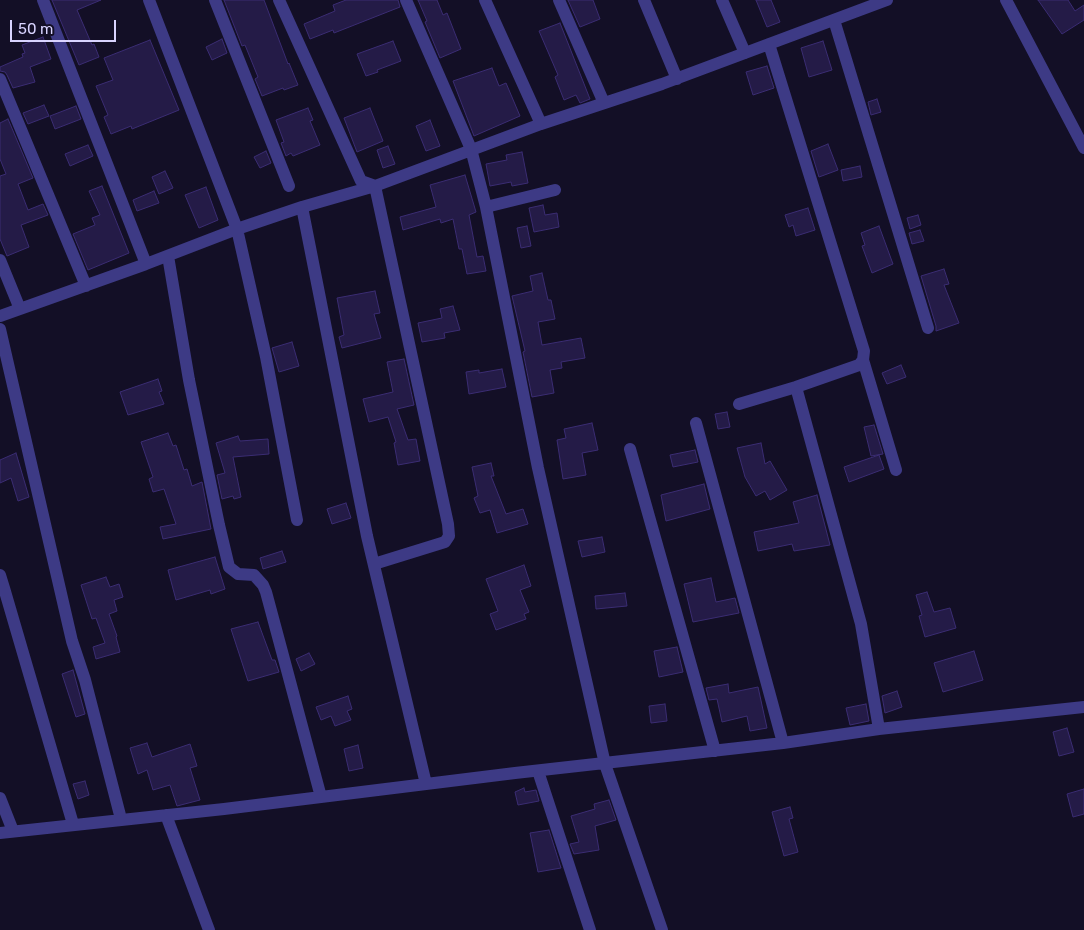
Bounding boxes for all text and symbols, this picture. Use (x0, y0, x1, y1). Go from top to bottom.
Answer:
scale bar (12, 10, 119, 42)
text: 50 m (18, 20, 53, 38)

